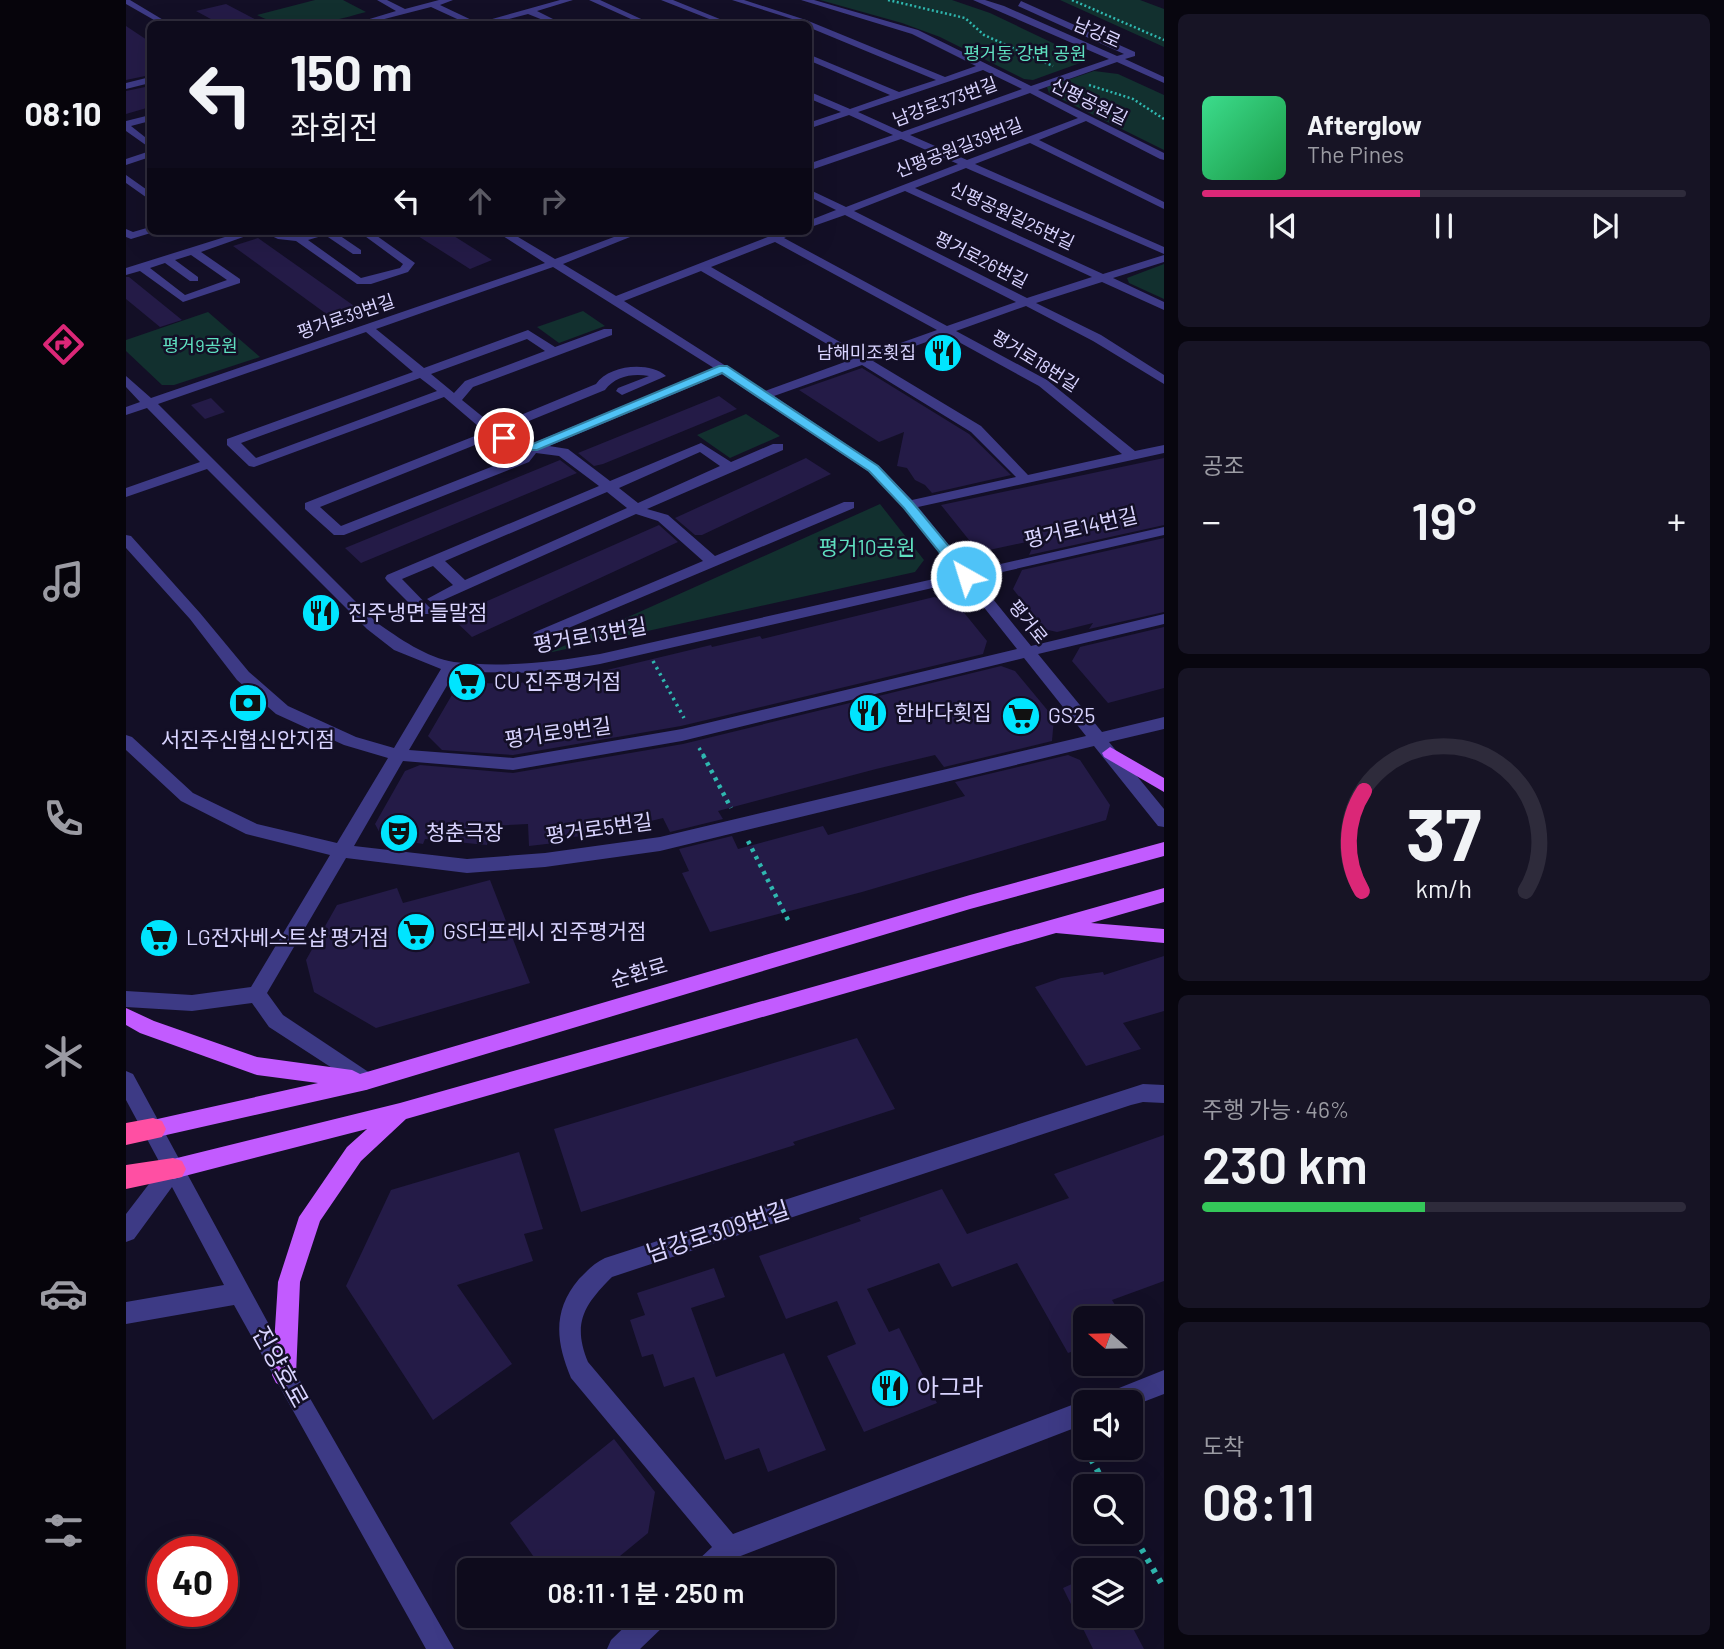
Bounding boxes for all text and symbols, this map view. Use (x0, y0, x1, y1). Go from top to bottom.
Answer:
street label: 남강로 (1070, 12, 1125, 52)
text: 150 m (290, 42, 412, 101)
park label: 평거동 강변 공원 (963, 42, 1087, 64)
icon: left (175, 49, 266, 140)
street label: 남강로373번길 (889, 72, 1000, 130)
street label: 신평공원길 (1047, 73, 1131, 129)
text: 08:10 (25, 94, 101, 132)
text: 좌회전 (290, 107, 378, 145)
text: Afterglow (1307, 109, 1422, 140)
street label: 신평공원길39번길 (892, 113, 1025, 181)
text: The Pines (1307, 140, 1404, 168)
street label: 신평공원길25번길 (947, 177, 1078, 254)
icon: left (388, 182, 426, 220)
icon: ahead (461, 182, 499, 220)
icon: right (534, 182, 572, 220)
icon: previous (1264, 207, 1302, 245)
icon: pause (1425, 207, 1463, 245)
icon: next (1586, 207, 1624, 245)
street label: 평거로26번길 (931, 226, 1032, 292)
street label: 평거로39번길 (294, 289, 397, 343)
icon: directions (39, 320, 88, 369)
street label: 평거로18번길 (988, 325, 1083, 396)
restaurant icon: 남해미조횟집 (922, 332, 964, 374)
park label: 평거9공원 (162, 334, 238, 356)
place label: 남해미조횟집 (817, 341, 916, 363)
pin (474, 408, 534, 468)
icon: arrive (485, 419, 523, 457)
text: 공조 (1202, 451, 1244, 479)
text: 19° (1411, 488, 1477, 550)
text: − (1202, 497, 1221, 543)
text: + (1667, 497, 1686, 543)
street label: 평거로14번길 (1022, 501, 1140, 552)
park label: 평거10공원 (819, 534, 915, 559)
position arrow (929, 539, 1003, 613)
icon: music (39, 557, 88, 606)
restaurant icon: 진주냉면 들말점 (300, 592, 342, 634)
street label: 평거로 (1005, 595, 1053, 648)
place label: 진주냉면 들말점 (348, 599, 487, 624)
street label: 평거로13번길 (531, 612, 648, 657)
supermarket icon: CU 진주평거점 (446, 661, 488, 703)
place label: CU 진주평거점 (494, 668, 621, 693)
bank icon: 서진주신협신안지점 (227, 682, 269, 724)
restaurant icon: 한바다횟집 (847, 692, 889, 734)
supermarket icon: GS25 (1000, 695, 1042, 737)
place label: 한바다횟집 (895, 699, 992, 724)
place label: GS25 (1048, 702, 1095, 727)
street label: 평거로9번길 (503, 712, 613, 751)
place label: 서진주신협신안지점 (161, 726, 335, 751)
text: 37 (1406, 788, 1482, 876)
icon: phone (39, 794, 88, 843)
street label: 평거로5번길 (544, 808, 654, 847)
theatre icon: 청춘극장 (378, 812, 420, 854)
place label: 청춘극장 (426, 819, 503, 844)
text: km/h (1416, 872, 1472, 902)
supermarket icon: GS더프레시 진주평거점 (395, 911, 437, 953)
supermarket icon: LG전자베스트샵 평거점 (138, 917, 180, 959)
place label: GS더프레시 진주평거점 (443, 918, 646, 943)
place label: LG전자베스트샵 평거점 (186, 924, 389, 949)
street label: 순환로 (607, 952, 670, 992)
icon: climate (39, 1032, 88, 1081)
text: 주행 가능 · 46% (1202, 1095, 1349, 1123)
text: 230 km (1202, 1132, 1368, 1194)
street label: 남강로309번길 (642, 1194, 793, 1267)
icon: car (39, 1269, 88, 1318)
north arrow (1073, 1306, 1143, 1376)
map controls (1073, 1306, 1143, 1628)
street label: 진양호로 (247, 1321, 315, 1412)
restaurant icon: 아그라 (869, 1367, 911, 1409)
place label: 아그라 (917, 1372, 983, 1401)
button: sound (1073, 1390, 1143, 1460)
text: 도착 (1202, 1432, 1244, 1460)
text: 08:11 (1202, 1469, 1315, 1531)
button: search (1073, 1474, 1143, 1544)
icon: filters (39, 1506, 88, 1555)
speed limit sign: 40 (147, 1536, 238, 1627)
button: layers (1073, 1558, 1143, 1628)
text: 08:11 · 1 분 · 250 m (548, 1577, 744, 1608)

